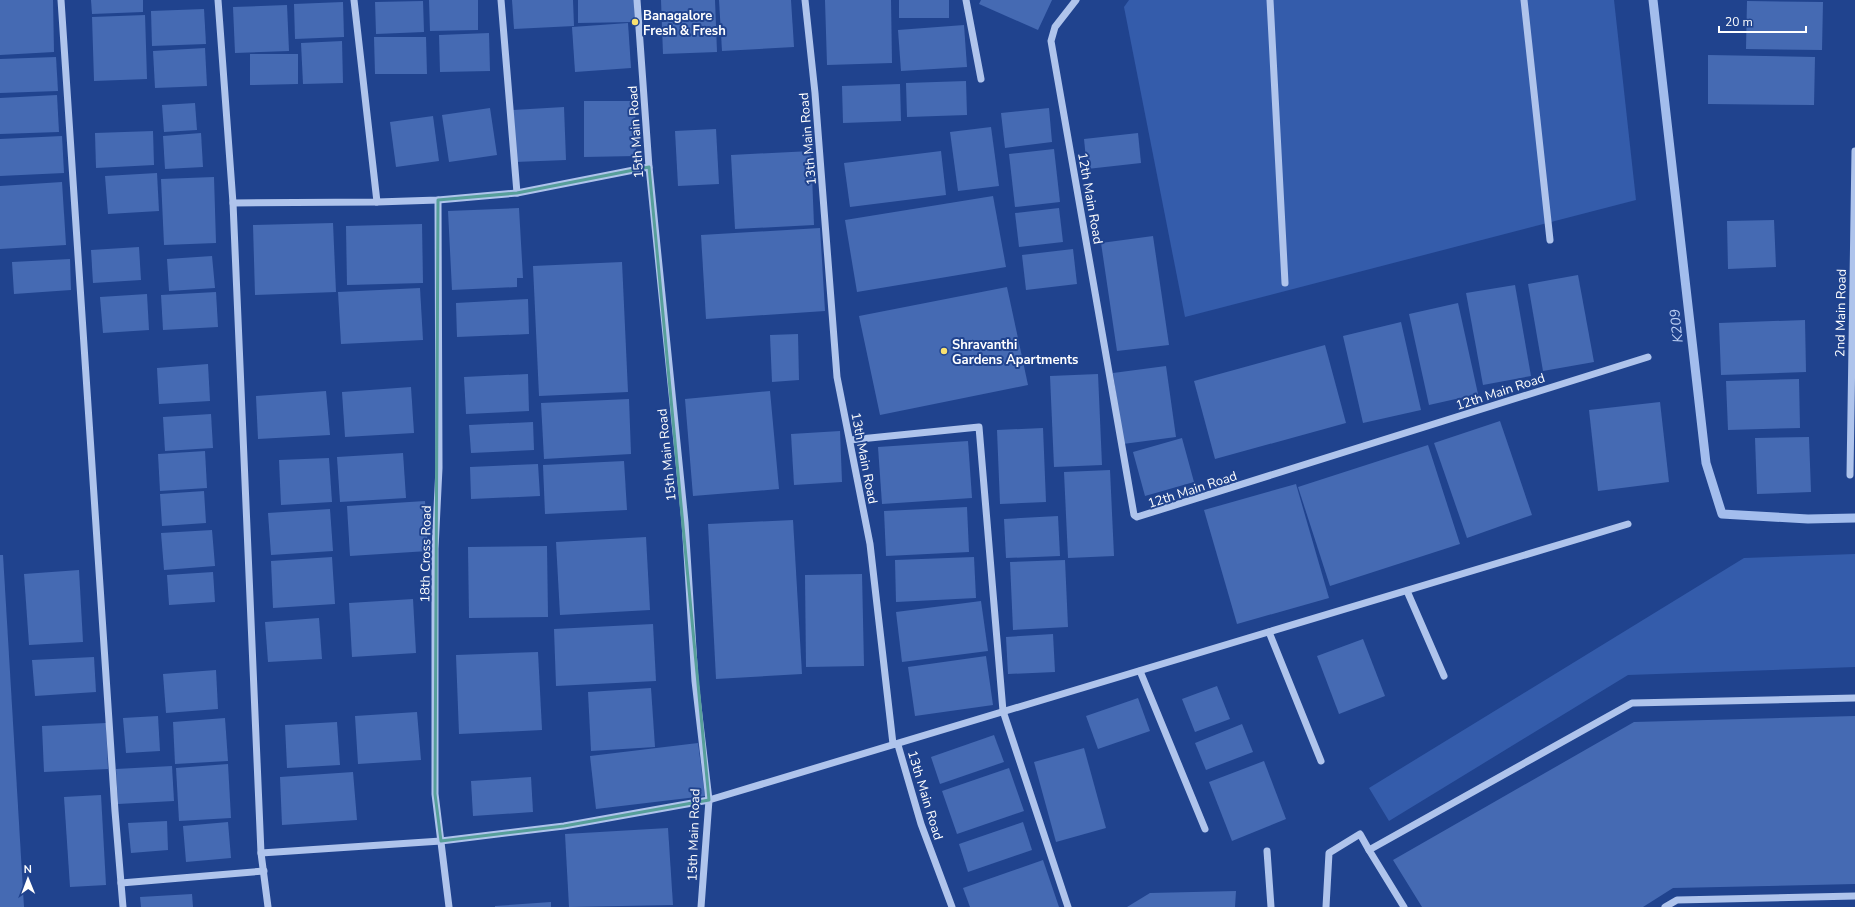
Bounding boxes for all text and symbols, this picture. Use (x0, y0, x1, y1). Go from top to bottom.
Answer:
place label: Banagalore Fresh & Fresh (643, 7, 726, 40)
scale bar (1719, 8, 1806, 34)
text: 20 m (1725, 14, 1753, 30)
marker: Banagalore Fresh & Fresh (630, 17, 640, 27)
street label: 15th Main Road (624, 85, 648, 179)
street label: 13th Main Road (795, 92, 821, 186)
street label: 12th Main Road (1073, 151, 1107, 245)
street label: 2nd Main Road (1831, 269, 1851, 357)
water label: K209 (1665, 308, 1688, 344)
place label: Shravanthi Gardens Apartments (952, 336, 1078, 369)
marker: Shravanthi Gardens Apartments (939, 346, 949, 356)
street label: 12th Main Road (1453, 369, 1547, 415)
street label: 15th Main Road (653, 408, 681, 502)
street label: 13th Main Road (846, 411, 882, 505)
street label: 12th Main Road (1145, 467, 1239, 513)
street label: 18th Cross Road (416, 505, 436, 603)
street label: 13th Main Road (903, 748, 947, 842)
street label: 15th Main Road (683, 788, 705, 882)
north arrow (8, 859, 48, 899)
text: N (24, 862, 32, 877)

